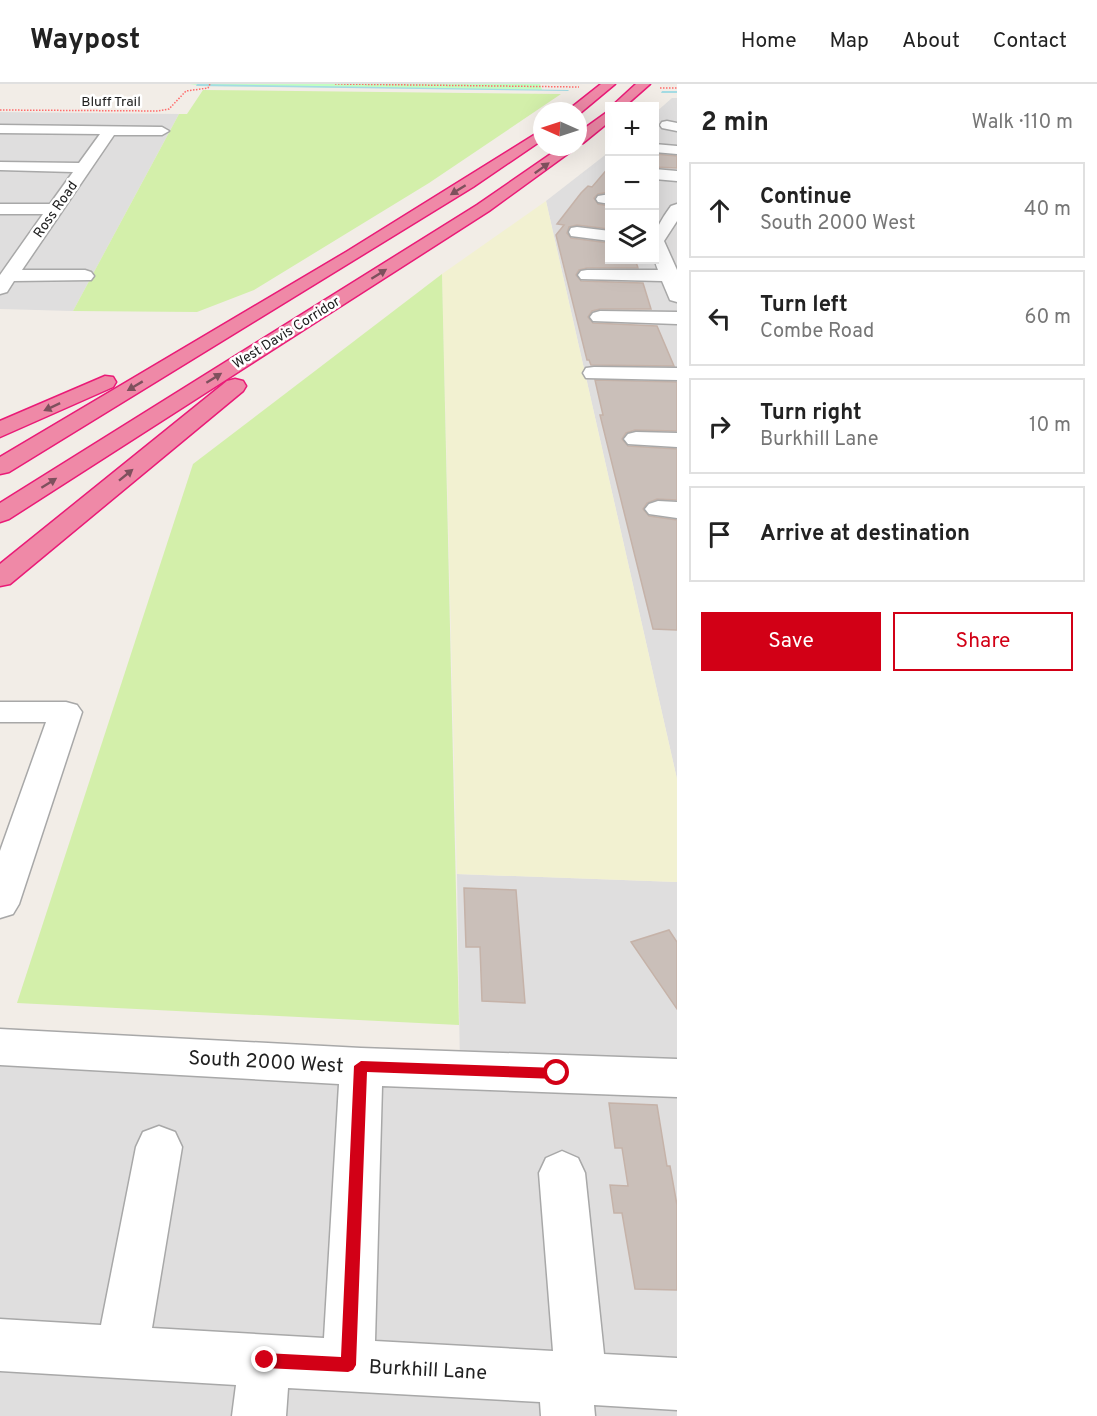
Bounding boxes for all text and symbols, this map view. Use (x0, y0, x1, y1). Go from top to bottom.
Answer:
text: Waypost (30, 23, 140, 59)
text: Home (741, 28, 797, 55)
text: Map (830, 28, 869, 55)
text: About (902, 28, 960, 55)
text: Contact (993, 28, 1067, 55)
street label: Bluff Trail (81, 94, 141, 111)
north arrow (533, 102, 587, 156)
map controls (605, 102, 659, 264)
button: + (605, 102, 659, 156)
text: 2 min (701, 107, 769, 140)
text: Walk · 110 m (972, 110, 1073, 136)
button: − (605, 156, 659, 210)
one-way arrow (535, 162, 550, 174)
street label: Ross Road (30, 178, 82, 242)
text: Continue (760, 184, 851, 211)
one-way arrow (450, 185, 467, 196)
icon: ahead (703, 194, 736, 227)
text: 40 m (1024, 197, 1071, 223)
button: layers (605, 210, 659, 264)
text: South 2000 West (760, 211, 916, 237)
one-way arrow (371, 268, 387, 279)
text: Turn left (760, 292, 848, 319)
street label: West Davis Corridor (230, 293, 344, 373)
icon: left (703, 302, 736, 335)
text: 60 m (1025, 305, 1071, 331)
text: Combe Road (760, 319, 874, 345)
one-way arrow (206, 373, 222, 384)
one-way arrow (127, 380, 143, 391)
text: Turn right (760, 400, 862, 427)
one-way arrow (43, 403, 60, 412)
icon: right (703, 410, 736, 443)
text: 10 m (1029, 413, 1071, 439)
text: Burkhill Lane (760, 427, 879, 453)
one-way arrow (119, 469, 134, 481)
one-way arrow (41, 477, 58, 488)
icon: arrive (703, 518, 736, 551)
text: Arrive at destination (760, 521, 970, 548)
button: Save (701, 612, 881, 671)
button: Share (893, 612, 1073, 671)
street label: South 2000 West (188, 1046, 344, 1080)
route start (543, 1059, 569, 1085)
route end (251, 1346, 277, 1372)
street label: Burkhill Lane (368, 1355, 488, 1387)

